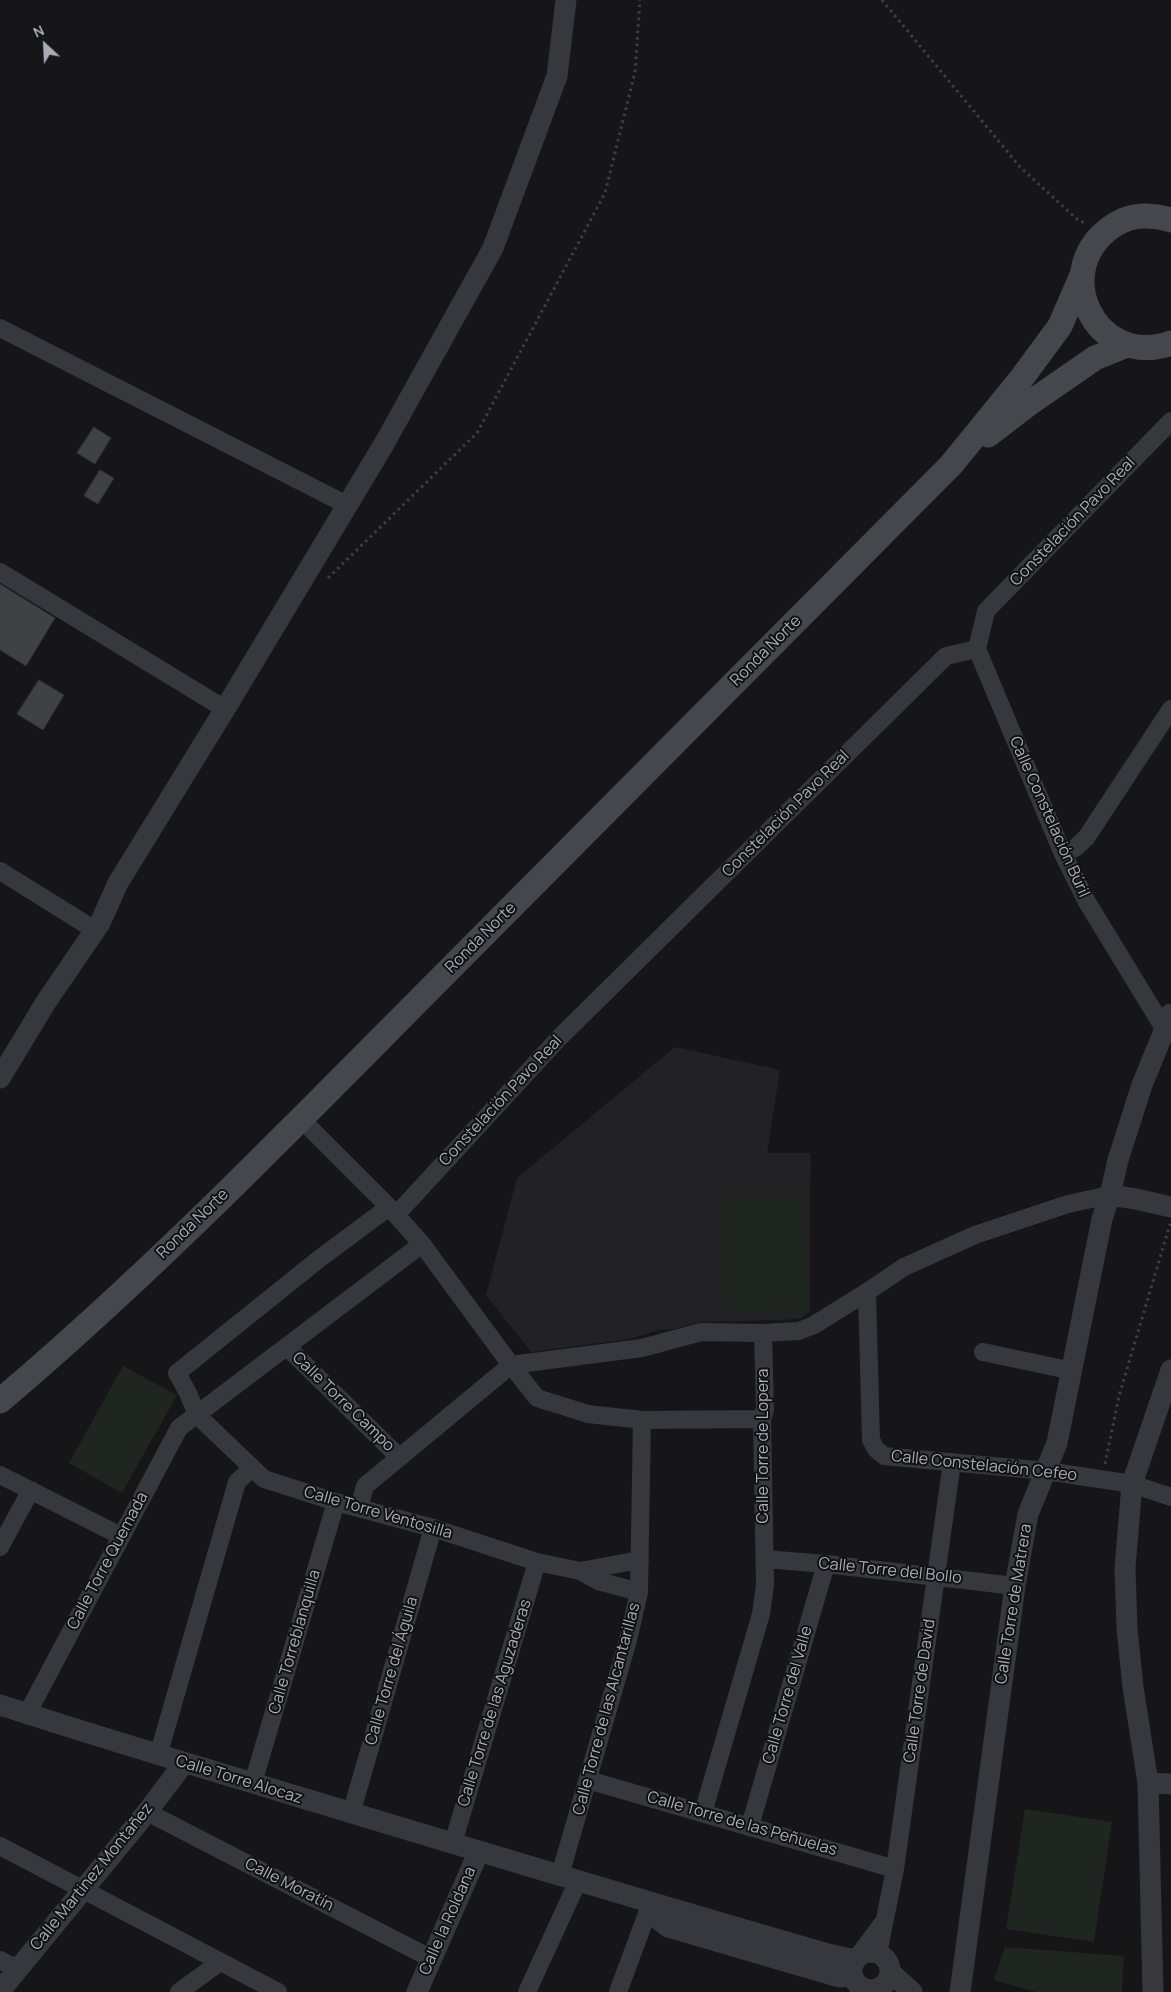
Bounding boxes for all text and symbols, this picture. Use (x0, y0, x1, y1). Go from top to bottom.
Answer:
north arrow (20, 20, 70, 70)
text: N (30, 20, 47, 42)
street label: Constelación Pavo Real (1006, 454, 1140, 590)
street label: Ronda Norte (727, 612, 805, 690)
street label: Calle Constelación Búril (1005, 733, 1093, 901)
street label: Constelación Pavo Real (719, 747, 853, 881)
street label: Ronda Norte (442, 899, 520, 977)
street label: Constelación Pavo Real (435, 1032, 567, 1170)
street label: Ronda Norte (153, 1185, 233, 1263)
street label: Calle Torre Campo (288, 1348, 398, 1456)
street label: Calle Torre de Lopera (754, 1369, 774, 1523)
street label: Calle Constelación Cefeo (890, 1447, 1078, 1485)
street label: Calle Torre Ventosilla (302, 1483, 454, 1543)
street label: Calle Torre Quemada (64, 1489, 152, 1633)
street label: Calle Torre de Matrera (992, 1522, 1036, 1686)
street label: Calle Torre del Bollo (817, 1554, 963, 1588)
street label: Calle Torreblanquilla (265, 1568, 325, 1716)
street label: Calle Torre del Águila (362, 1595, 422, 1747)
street label: Calle Torre de las Aguzaderas (454, 1597, 536, 1809)
street label: Calle Torre de las Alcantarillas (569, 1601, 645, 1817)
street label: Calle Torre de David (900, 1618, 940, 1764)
street label: Calle Torre del Valle (759, 1624, 817, 1766)
street label: Calle Torre Alocaz (173, 1752, 305, 1808)
street label: Calle Torre de las Peñuelas (645, 1788, 839, 1860)
street label: Calle Martinez Montañez (27, 1799, 157, 1955)
street label: Calle Moratín (241, 1854, 337, 1916)
street label: Calle la Roldana (416, 1864, 480, 1978)

